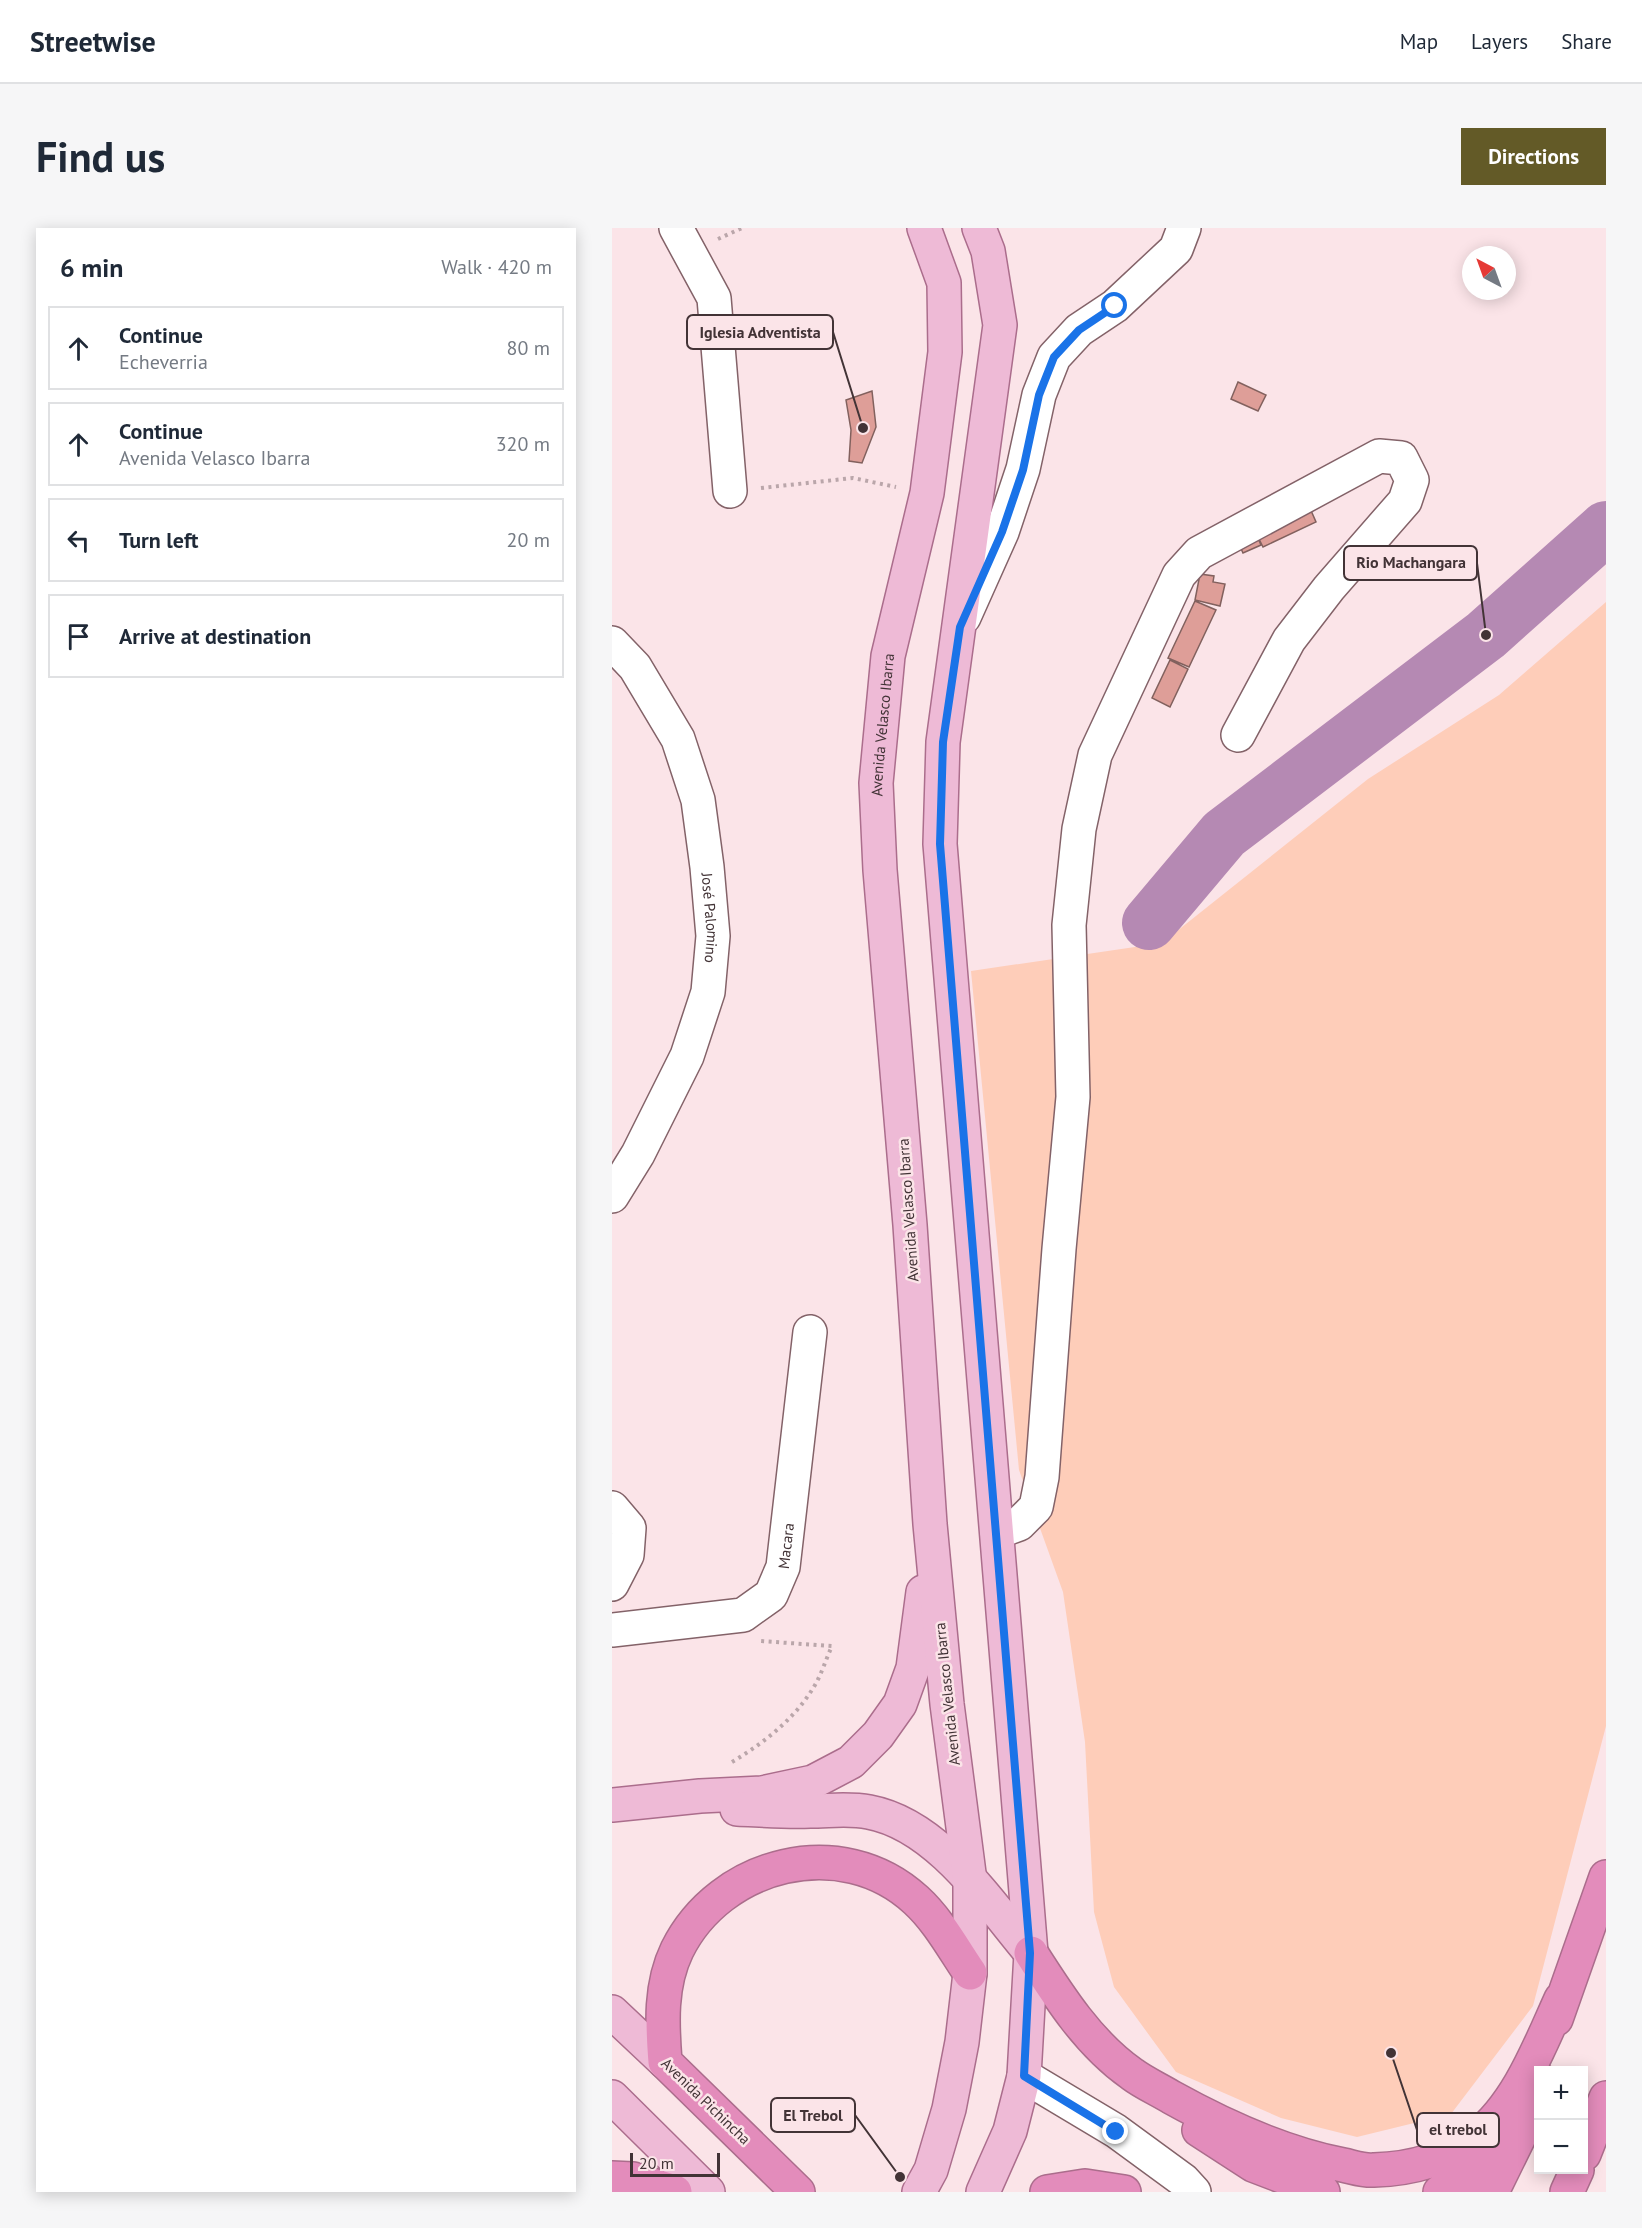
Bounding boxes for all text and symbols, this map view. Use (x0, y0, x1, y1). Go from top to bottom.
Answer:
text: Streetwise (30, 23, 156, 60)
text: Map (1400, 28, 1438, 55)
text: Layers (1471, 28, 1528, 55)
text: Share (1561, 28, 1612, 55)
button: Directions (1461, 128, 1606, 185)
text: Find us (36, 129, 165, 184)
north arrow (1462, 246, 1516, 300)
text: 6 min (60, 251, 123, 284)
text: Walk · 420 m (441, 254, 552, 280)
route start (1101, 292, 1127, 318)
callout: Iglesia Adventista (687, 315, 833, 349)
text: Continue (119, 321, 203, 349)
text: Iglesia Adventista (699, 322, 821, 342)
icon: ahead (62, 332, 95, 365)
text: 80 m (507, 335, 550, 361)
text: Echeverria (119, 349, 208, 375)
text: Continue (119, 417, 203, 445)
icon: ahead (62, 428, 95, 461)
text: 320 m (496, 431, 550, 457)
text: Avenida Velasco Ibarra (119, 445, 311, 471)
icon: left (62, 524, 95, 557)
text: Turn left (119, 526, 199, 554)
text: 20 m (507, 527, 550, 553)
callout: Rio Machangara (1344, 546, 1477, 580)
text: Rio Machangara (1356, 552, 1466, 572)
icon: arrive (62, 620, 95, 653)
text: Arrive at destination (119, 622, 311, 650)
street label: Avenida Velasco Ibarra (866, 652, 898, 797)
street label: José Palomino (698, 871, 723, 964)
street label: Avenida Velasco Ibarra (894, 1138, 922, 1282)
street label: Macara (773, 1522, 797, 1570)
street label: Avenida Velasco Ibarra (930, 1622, 964, 1766)
street label: Avenida Pichincha (657, 2054, 755, 2148)
map controls (1534, 2066, 1588, 2174)
button: + (1534, 2066, 1588, 2120)
callout: El Trebol (771, 2098, 855, 2132)
text: El Trebol (783, 2105, 843, 2125)
callout: el trebol (1417, 2113, 1499, 2147)
route end (1102, 2118, 1128, 2144)
text: el trebol (1429, 2119, 1487, 2139)
button: − (1534, 2120, 1588, 2174)
scale bar (630, 2150, 720, 2178)
text: 20 m (639, 2153, 674, 2173)

